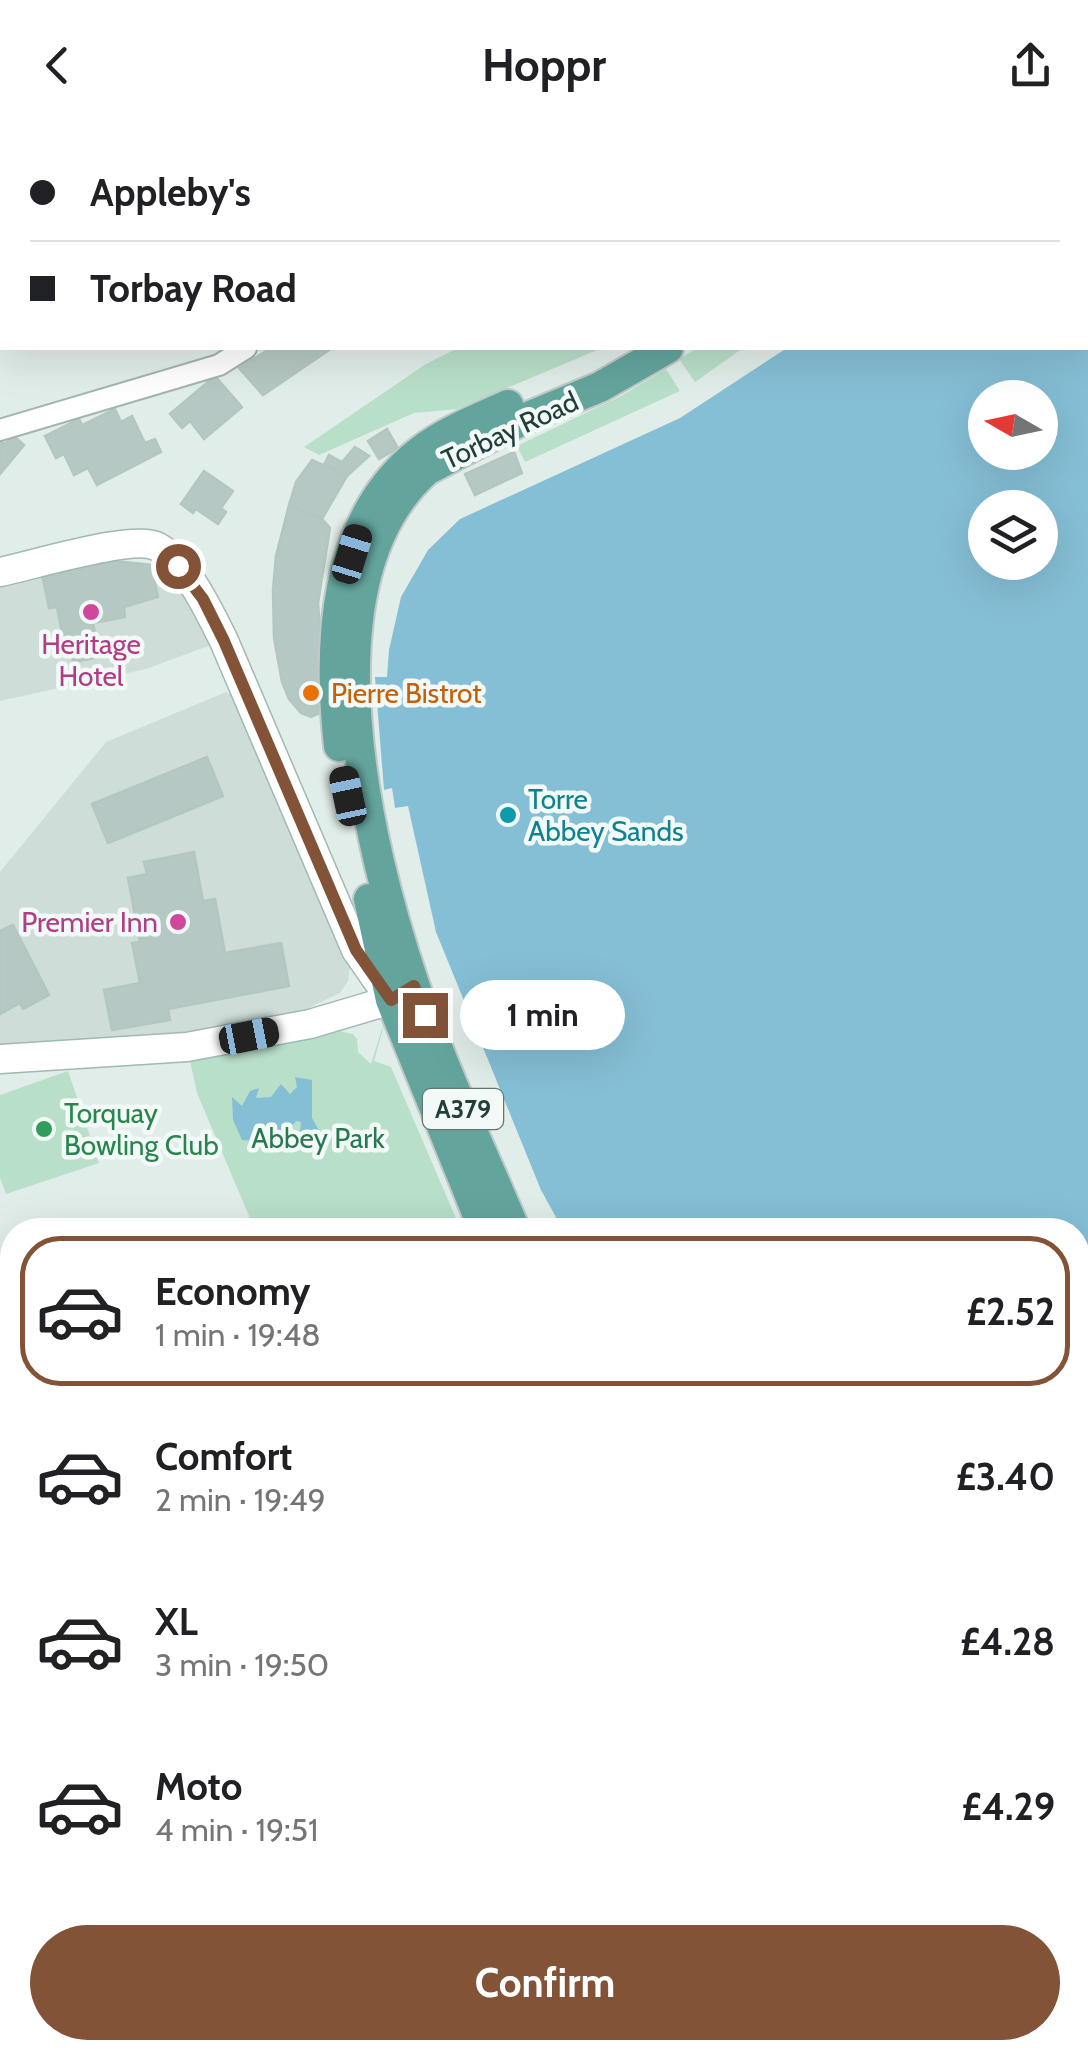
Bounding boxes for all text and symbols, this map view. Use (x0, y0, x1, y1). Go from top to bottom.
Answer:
icon: back (30, 38, 85, 93)
text: Hoppr (482, 38, 606, 92)
icon: share (1003, 38, 1058, 93)
text: Appleby's (90, 169, 251, 216)
text: Torbay Road (90, 265, 297, 312)
north arrow (968, 380, 1058, 470)
map controls (968, 380, 1058, 580)
street label: Torbay Road (436, 384, 584, 476)
button: layers (968, 490, 1058, 580)
car (329, 521, 375, 587)
route start (156, 544, 201, 589)
marker: Heritage Hotel (80, 601, 102, 623)
place label: Heritage Hotel (41, 627, 141, 693)
place label: Pierre Bistrot (331, 676, 482, 710)
marker: Pierre Bistrot (300, 682, 322, 704)
car (327, 764, 369, 828)
place label: Torre Abbey Sands (528, 782, 684, 848)
marker: Torre Abbey Sands (497, 804, 519, 826)
place label: Premier Inn (21, 905, 158, 939)
marker: Premier Inn (167, 911, 189, 933)
callout: 1 min (460, 980, 625, 1050)
route end (403, 993, 448, 1038)
text: 1 min (506, 995, 579, 1034)
car (217, 1016, 281, 1056)
road number: A379 (423, 1089, 503, 1129)
place label: Torquay Bowling Club (64, 1096, 219, 1162)
marker: Torquay Bowling Club (33, 1118, 55, 1140)
park label: Abbey Park (251, 1121, 385, 1155)
icon: car (35, 1266, 125, 1356)
text: Economy (155, 1268, 310, 1315)
text: £2.52 (966, 1288, 1055, 1335)
text: 1 min · 19:48 (155, 1315, 321, 1354)
icon: car (35, 1431, 125, 1521)
text: Comfort (155, 1433, 292, 1480)
text: £3.40 (956, 1453, 1055, 1500)
text: 2 min · 19:49 (155, 1480, 326, 1519)
icon: car (35, 1596, 125, 1686)
text: XL (155, 1598, 198, 1645)
text: £4.28 (960, 1618, 1055, 1665)
text: 3 min · 19:50 (155, 1645, 329, 1684)
icon: car (35, 1761, 125, 1851)
text: Moto (155, 1763, 242, 1810)
text: £4.29 (962, 1783, 1055, 1830)
text: 4 min · 19:51 (155, 1810, 318, 1849)
button: Confirm (30, 1925, 1060, 2040)

